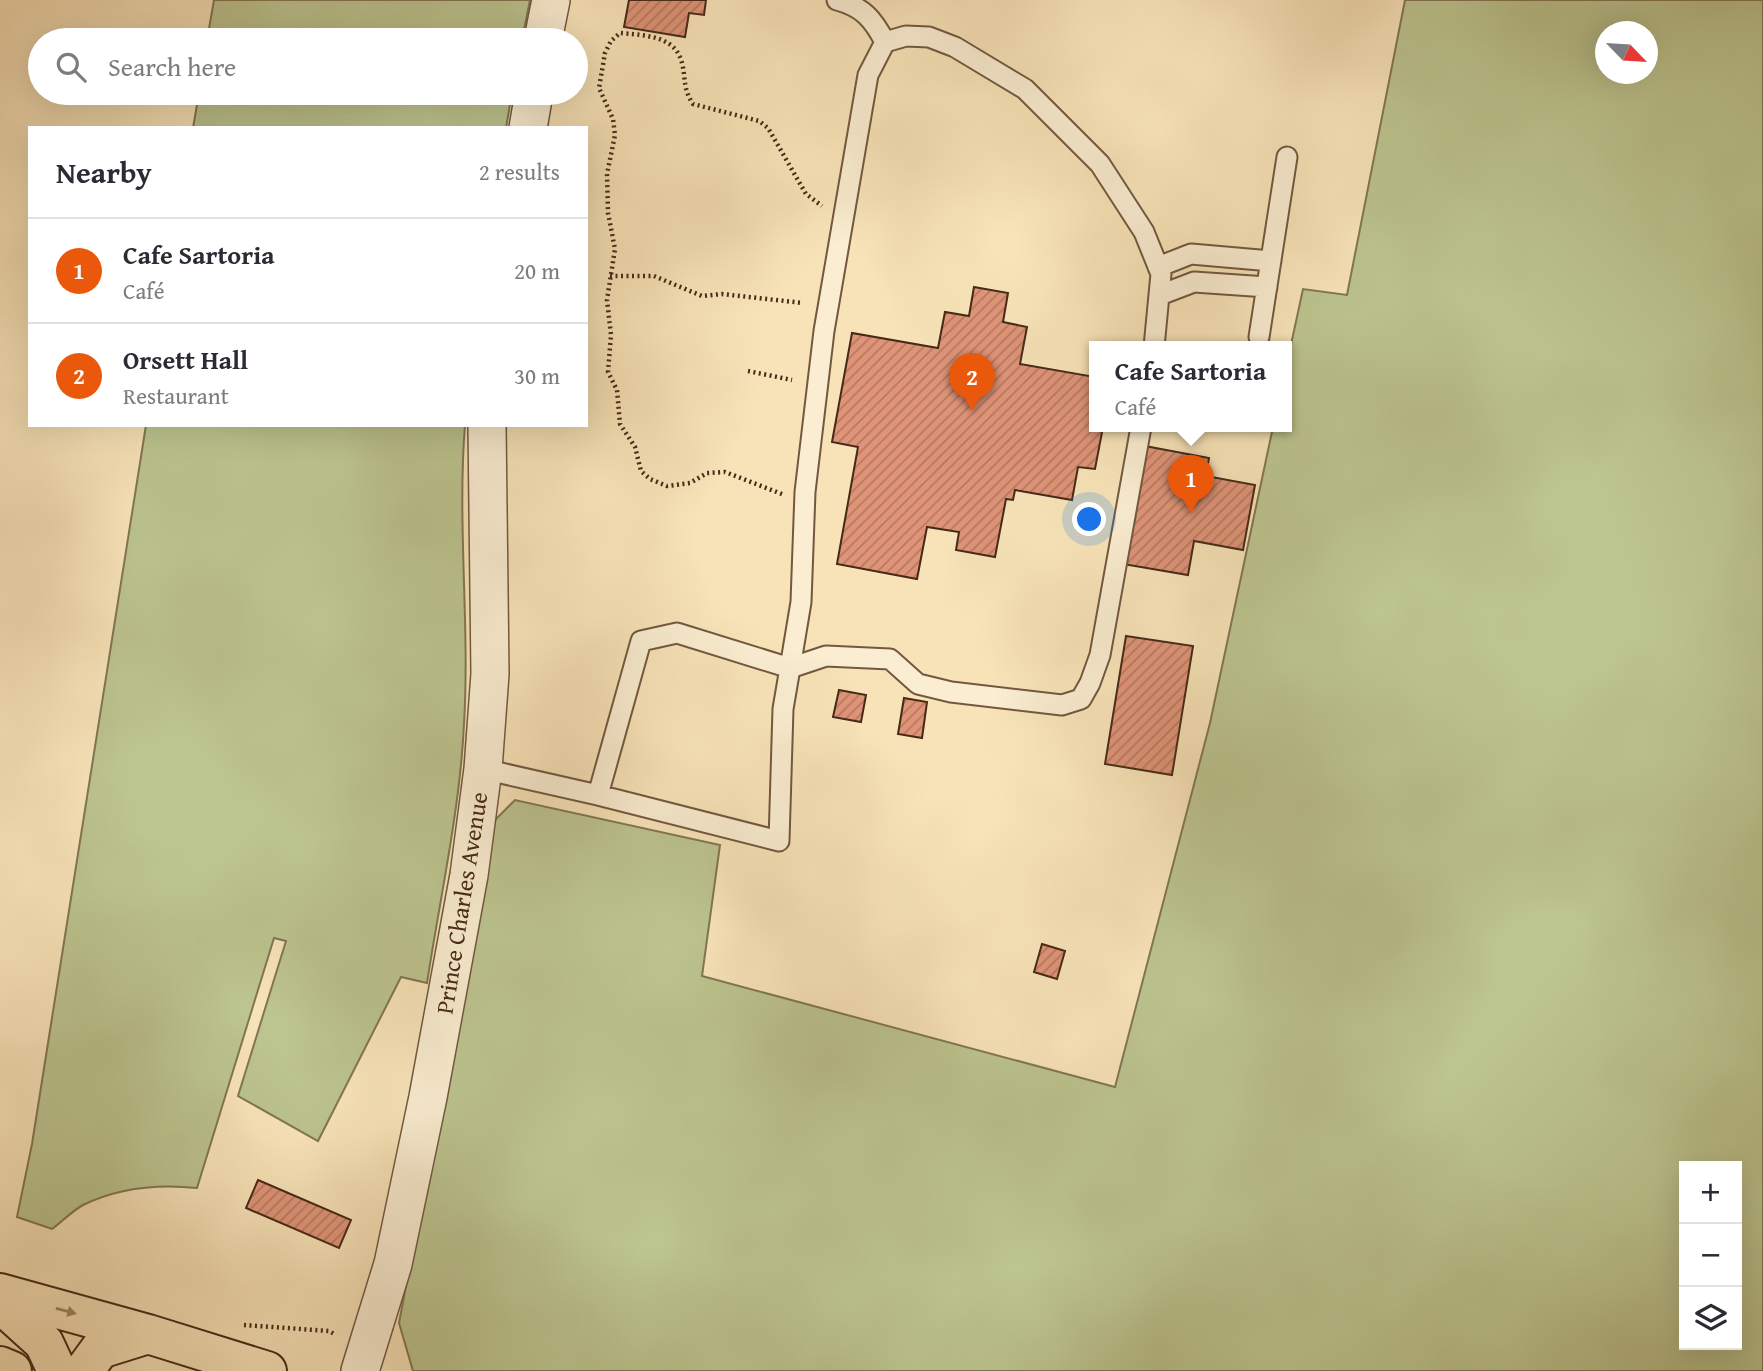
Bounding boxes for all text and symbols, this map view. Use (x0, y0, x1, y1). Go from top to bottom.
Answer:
north arrow (1595, 21, 1658, 84)
search box (28, 28, 588, 105)
text: Search here (108, 47, 236, 86)
icon: search (52, 48, 90, 86)
text: Nearby (56, 150, 152, 194)
text: 2 results (479, 155, 560, 188)
text: Cafe Sartoria (123, 235, 275, 274)
text: 1 (73, 254, 85, 287)
text: 20 m (514, 254, 560, 287)
text: Café (123, 274, 165, 307)
text: Orsett Hall (123, 340, 248, 379)
popup (1089, 341, 1292, 432)
text: Cafe Sartoria (1115, 351, 1266, 390)
pin: 2 (949, 353, 995, 411)
text: 2 (73, 359, 85, 392)
text: 30 m (514, 359, 560, 392)
text: Restaurant (123, 379, 229, 412)
text: Café (1115, 390, 1156, 423)
pin: 1 (1168, 455, 1214, 513)
your location (1072, 502, 1106, 536)
street label: Prince Charles Avenue (427, 789, 496, 1017)
map controls (1679, 1161, 1742, 1350)
button: + (1679, 1161, 1742, 1224)
button: − (1679, 1224, 1742, 1287)
button: layers (1679, 1287, 1742, 1350)
one-way arrow (55, 1306, 77, 1317)

